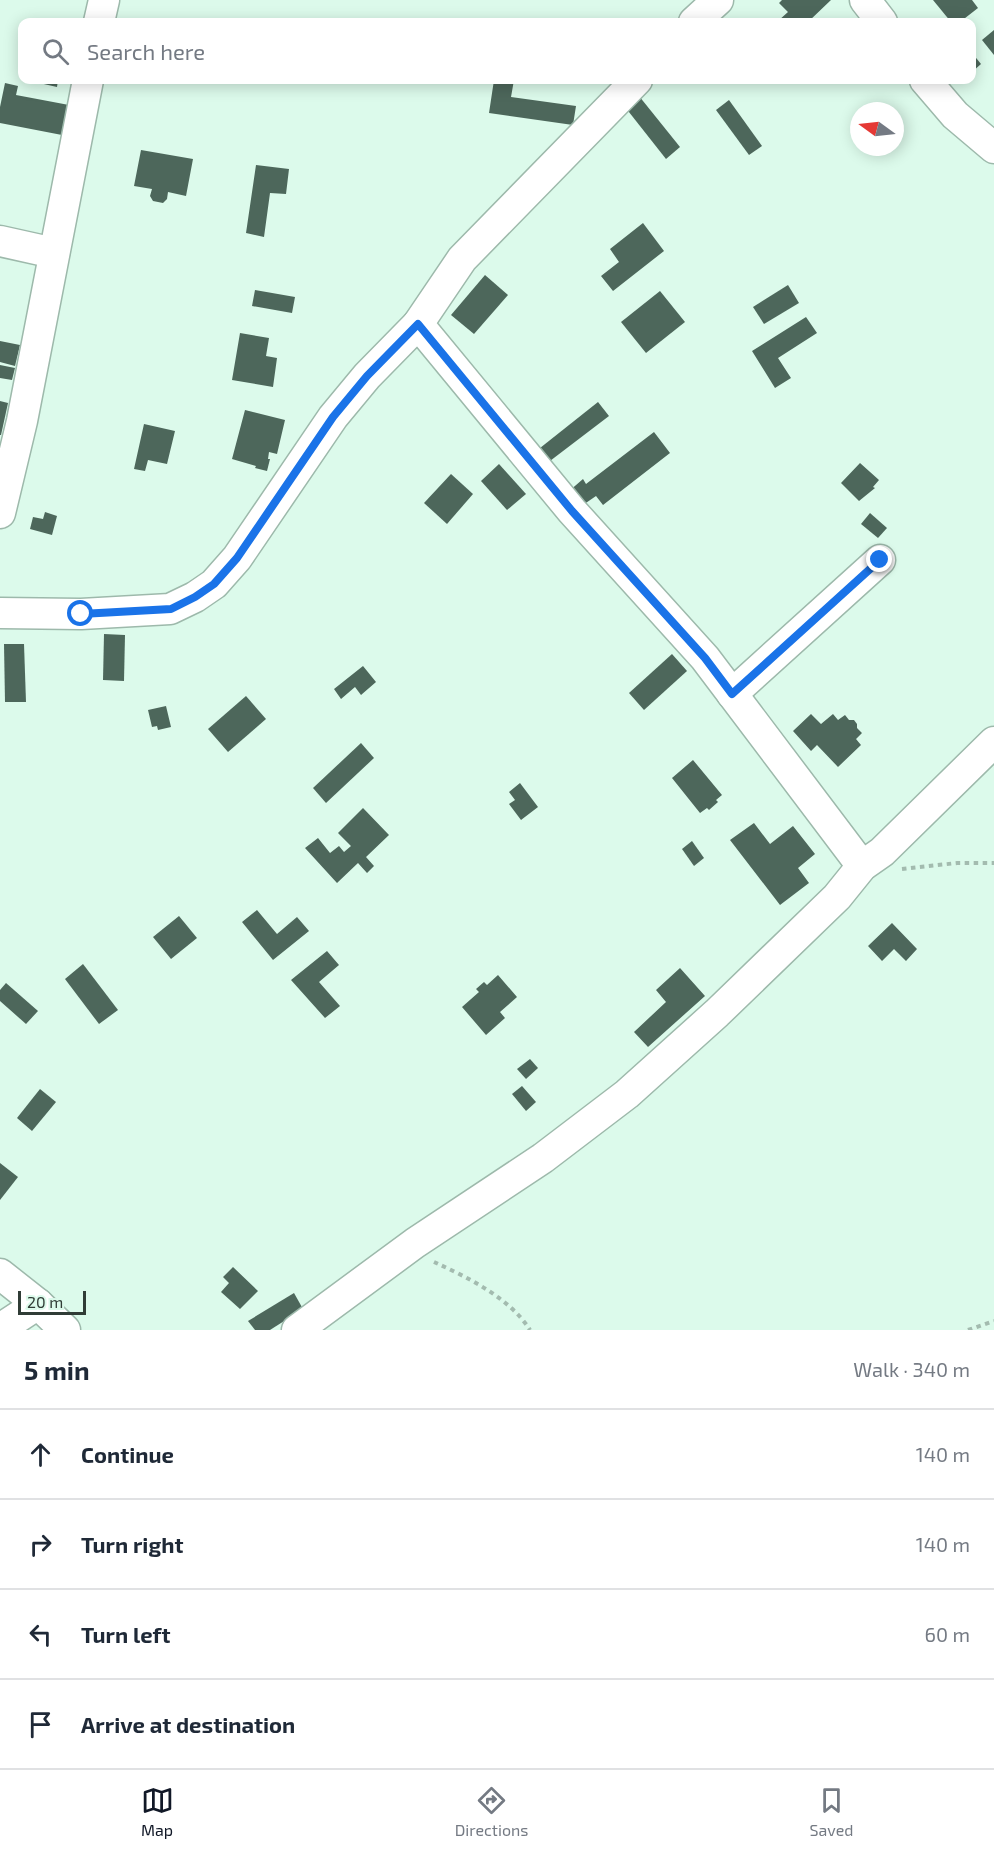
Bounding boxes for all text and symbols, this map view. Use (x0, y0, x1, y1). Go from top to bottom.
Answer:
search box (18, 18, 976, 84)
icon: search (39, 35, 72, 68)
text: Search here (87, 38, 205, 64)
north arrow (850, 102, 904, 156)
route end (866, 546, 892, 572)
route start (67, 600, 93, 626)
scale bar (18, 1288, 86, 1316)
text: 20 m (27, 1292, 63, 1311)
text: 5 min (24, 1354, 90, 1385)
text: Walk · 340 m (853, 1357, 970, 1381)
icon: ahead (24, 1438, 57, 1471)
text: Continue (81, 1441, 174, 1467)
text: 140 m (916, 1442, 970, 1466)
icon: right (24, 1528, 57, 1561)
text: Turn right (81, 1531, 183, 1557)
text: 140 m (916, 1532, 970, 1556)
icon: left (24, 1618, 57, 1651)
text: Turn left (81, 1621, 170, 1647)
text: 60 m (925, 1622, 970, 1646)
icon: arrive (24, 1708, 57, 1741)
text: Arrive at destination (81, 1711, 295, 1737)
tab: Map (141, 1784, 174, 1839)
tab: Directions (455, 1784, 528, 1839)
tab: Saved (810, 1784, 853, 1839)

